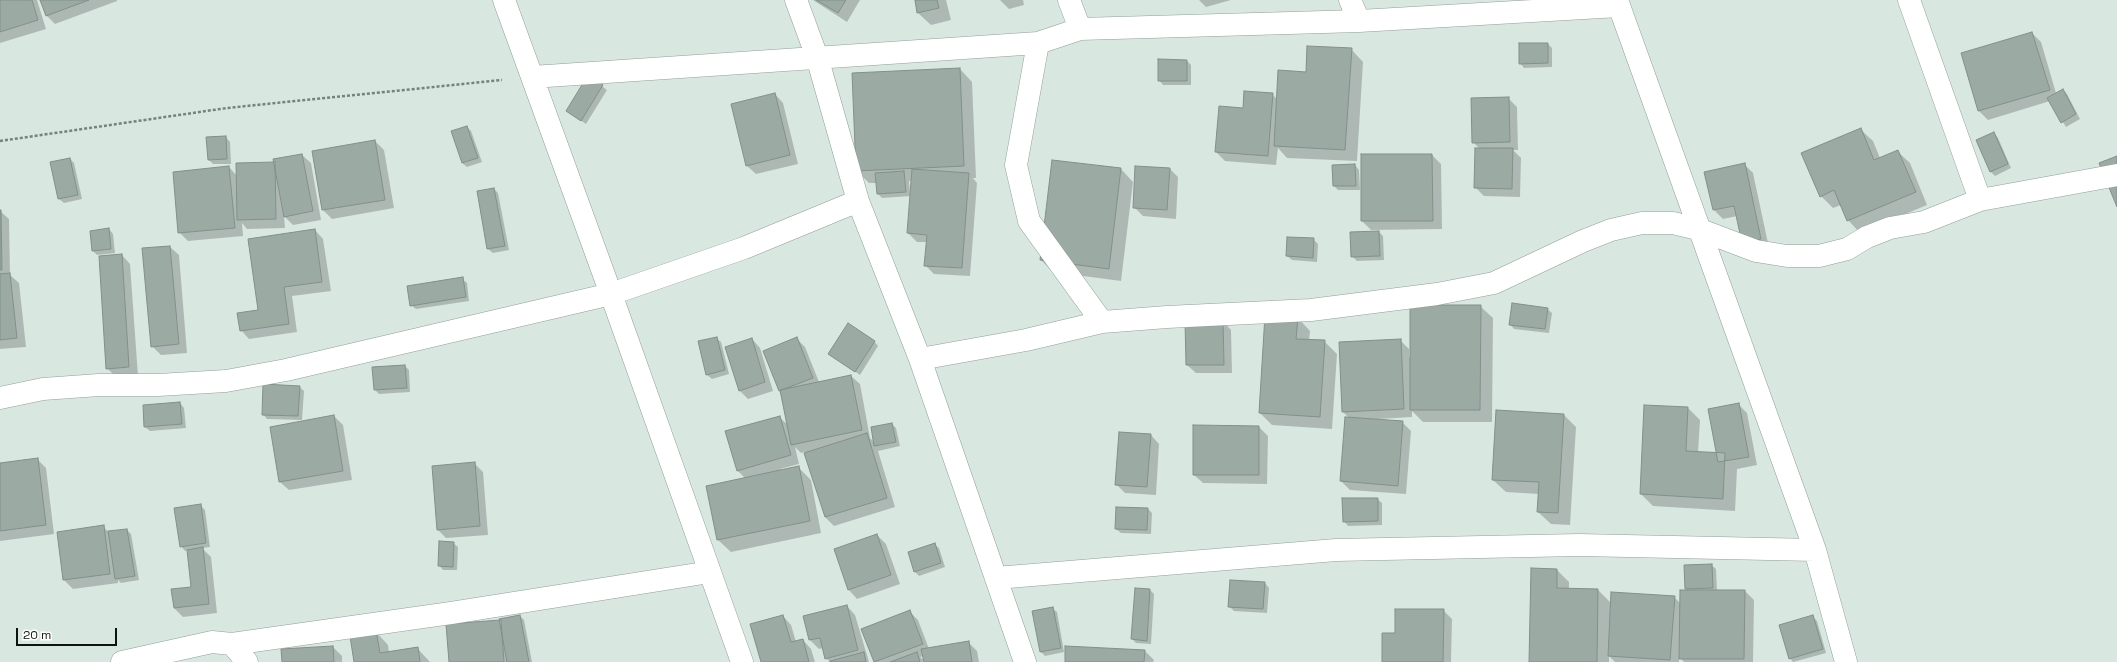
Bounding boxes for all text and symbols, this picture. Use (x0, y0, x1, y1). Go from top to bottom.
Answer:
scale bar (18, 620, 119, 646)
text: 20 m (23, 627, 51, 643)

